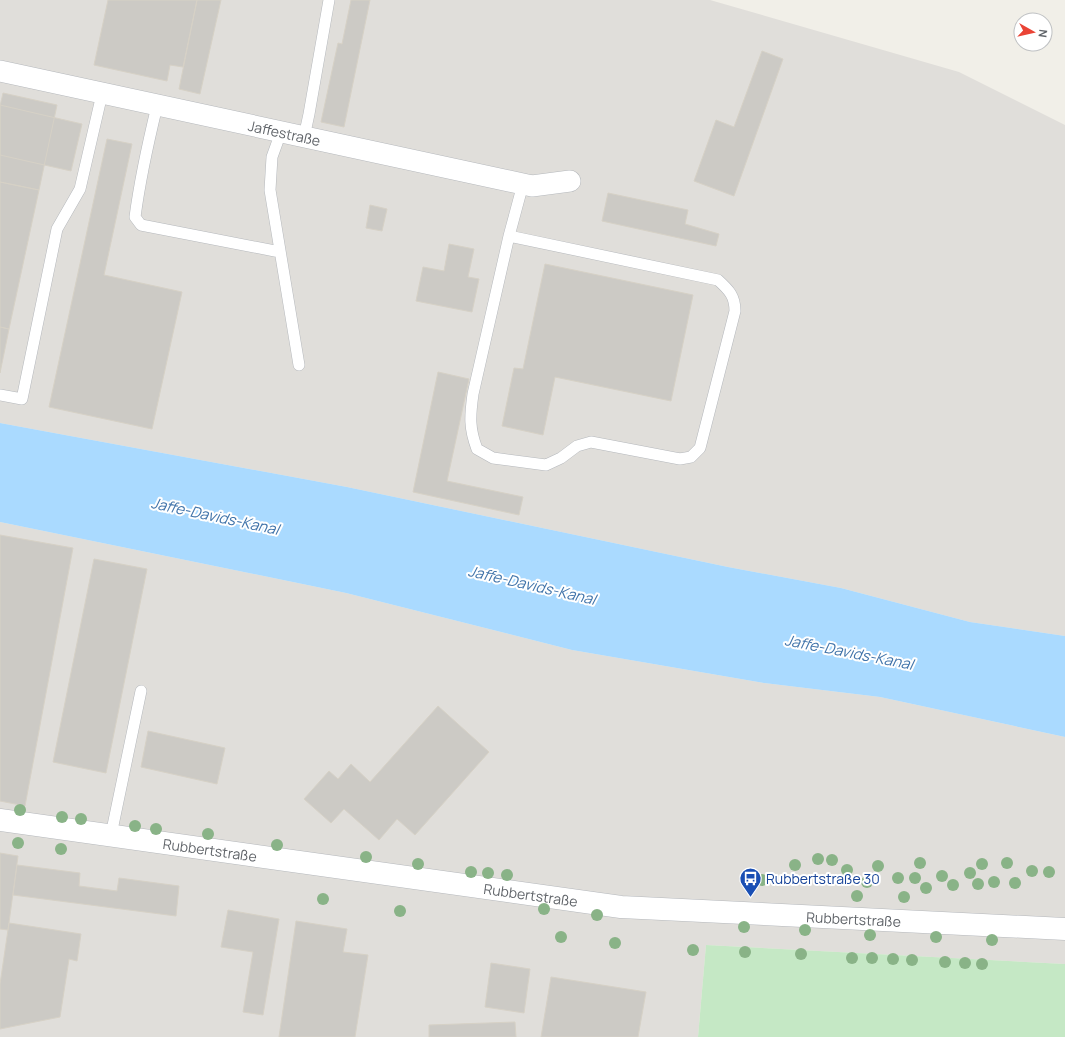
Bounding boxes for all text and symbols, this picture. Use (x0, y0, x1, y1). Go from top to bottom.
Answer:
north arrow (1013, 12, 1053, 52)
text: N (1035, 29, 1051, 39)
street label: Jaffestraße (246, 115, 322, 150)
water label: Jaffe-Davids-Kanal (149, 492, 283, 540)
water label: Jaffe-Davids-Kanal (466, 560, 600, 610)
water label: Jaffe-Davids-Kanal (783, 629, 917, 675)
street label: Rubbertstraße (162, 833, 258, 865)
bus stop icon: Rubbertstraße 30 (737, 865, 763, 898)
place label: Rubbertstraße 30 (766, 869, 880, 888)
street label: Rubbertstraße (483, 878, 579, 910)
street label: Rubbertstraße (806, 907, 901, 930)

